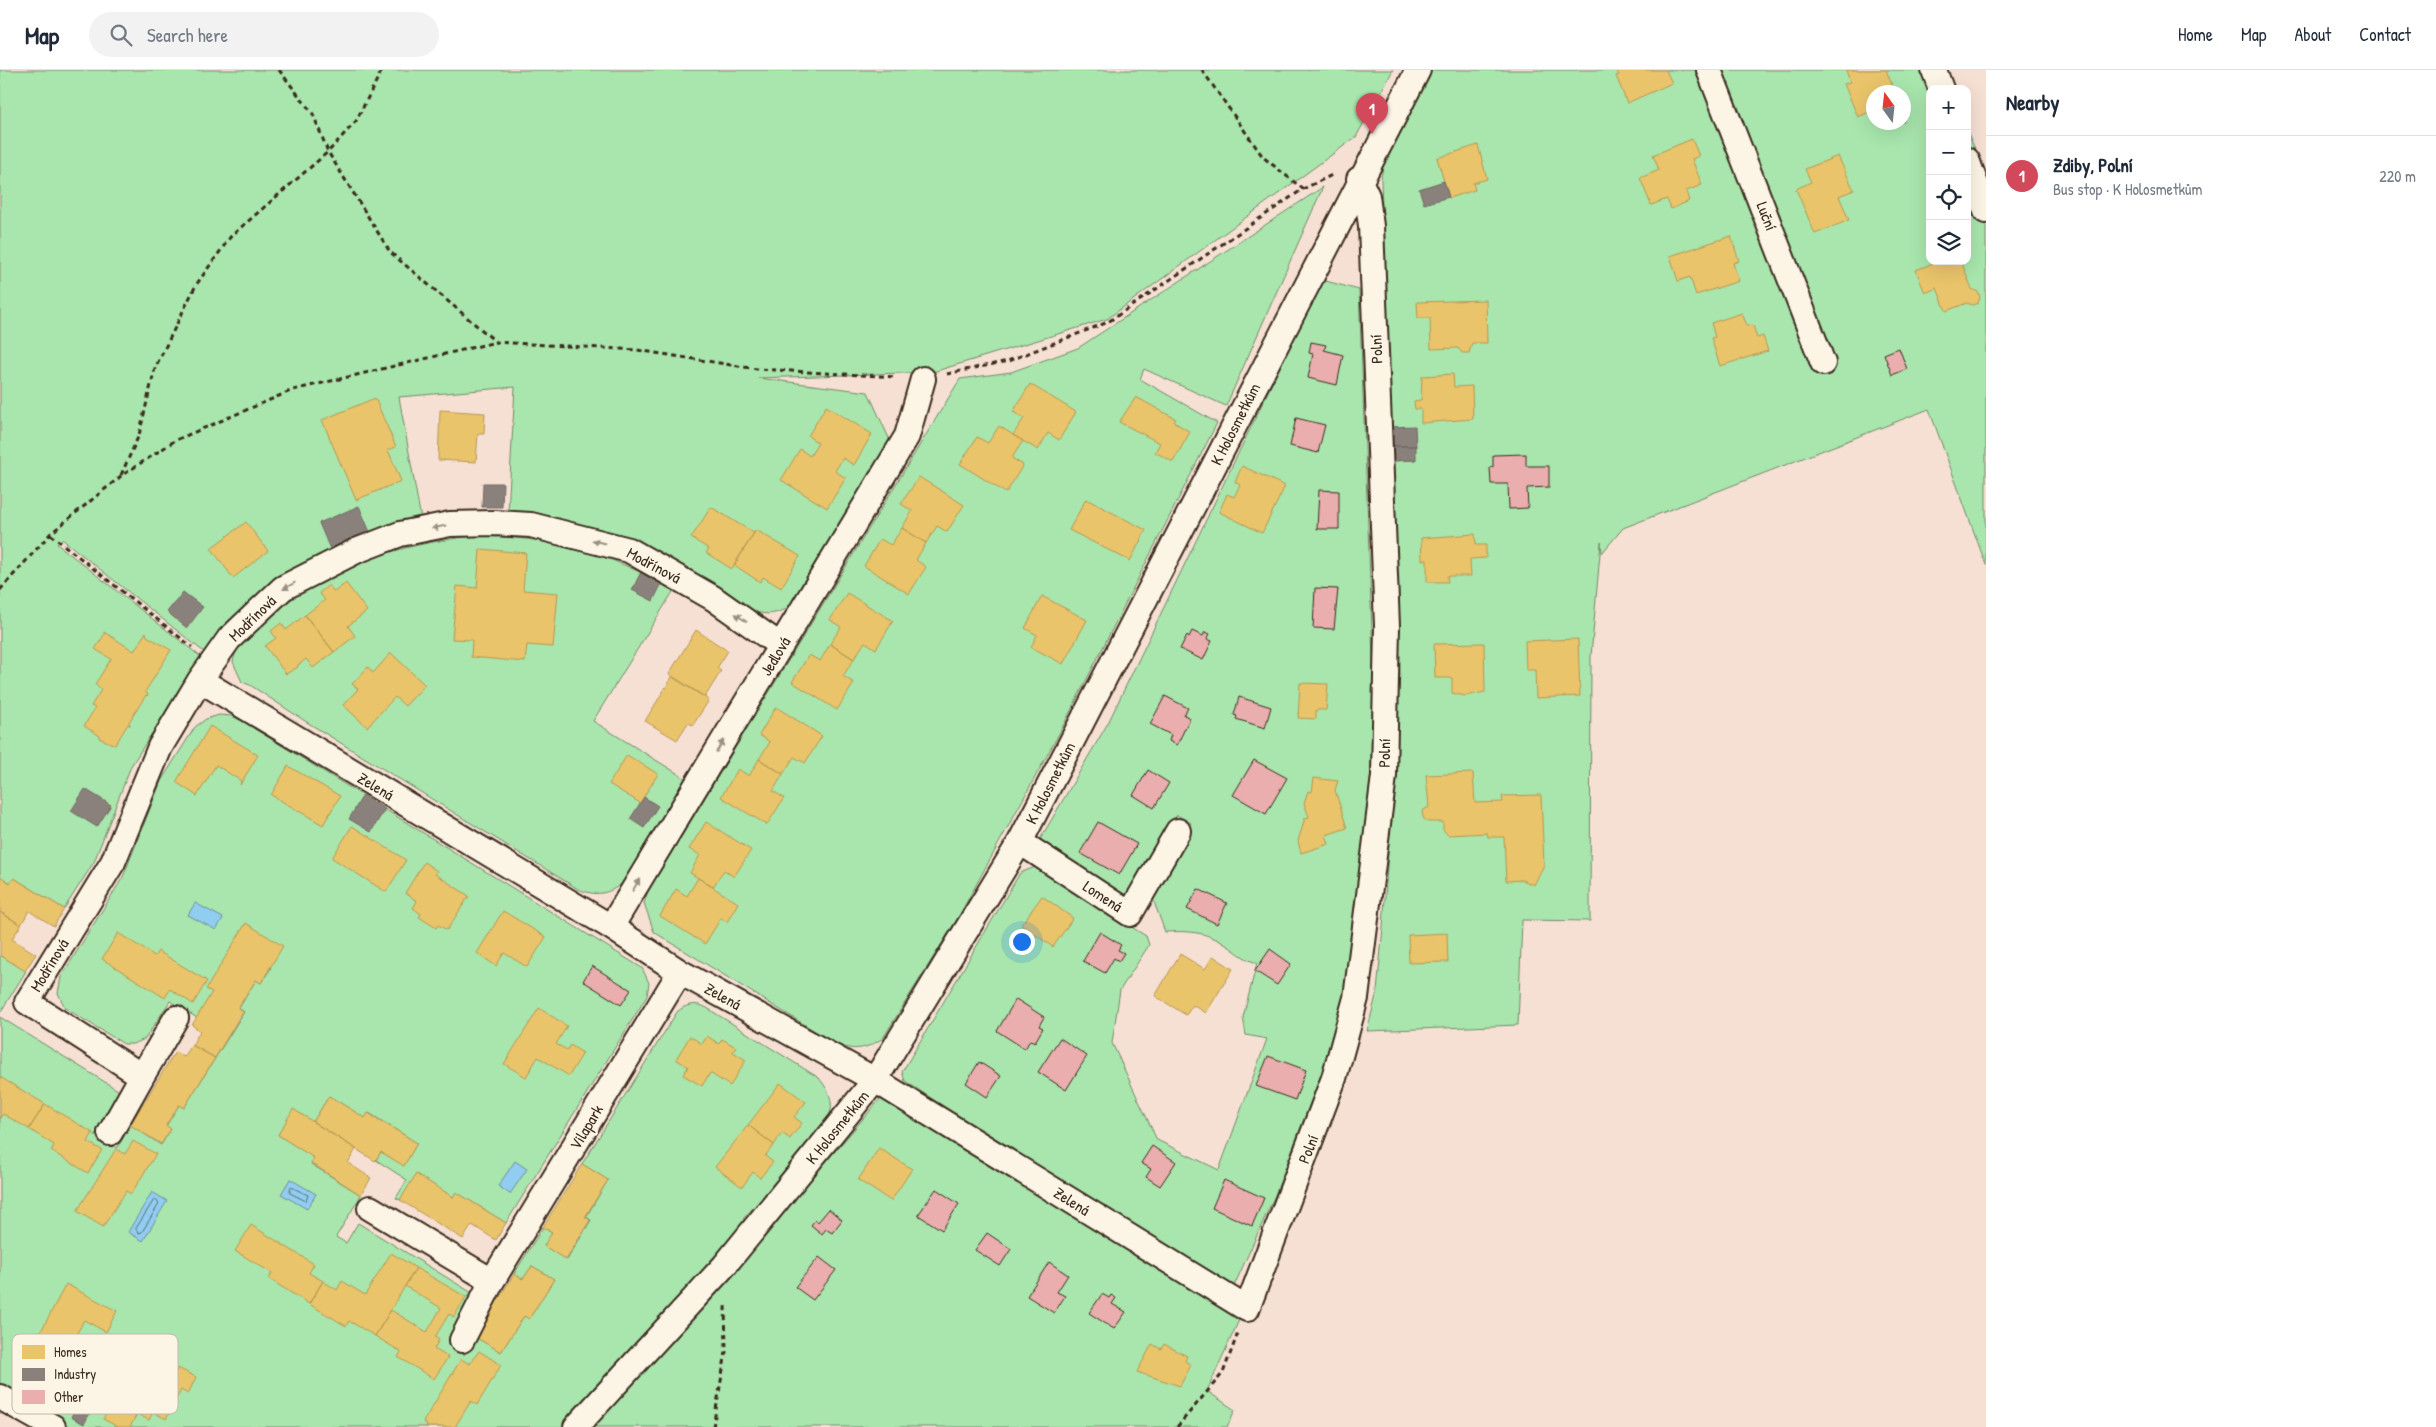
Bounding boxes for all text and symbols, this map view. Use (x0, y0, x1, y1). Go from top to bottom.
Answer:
search box (89, 12, 439, 57)
text: Map (25, 19, 59, 51)
icon: search (107, 21, 135, 49)
text: Search here (147, 22, 228, 48)
text: Home (2178, 22, 2213, 47)
text: Map (2241, 22, 2266, 47)
text: About (2294, 22, 2331, 47)
text: Contact (2359, 22, 2411, 47)
north arrow (1866, 85, 1911, 130)
map controls (1926, 85, 1971, 265)
button: + (1926, 85, 1971, 130)
text: Nearby (2006, 88, 2059, 117)
pin: 1 (1356, 93, 1388, 134)
button: − (1926, 130, 1971, 175)
text: Zdiby, Polní (2053, 152, 2133, 178)
text: 1 (2019, 165, 2025, 187)
text: 220 m (2379, 165, 2416, 187)
button: locate (1926, 175, 1971, 220)
text: Bus stop · K Holosmetkům (2053, 178, 2202, 200)
street label: Luční (1751, 198, 1783, 234)
button: layers (1926, 220, 1971, 265)
street label: Polní (1364, 334, 1388, 364)
street label: K Holosmetkům (1205, 379, 1265, 469)
one-way arrow (430, 523, 446, 531)
one-way arrow (591, 538, 606, 546)
street label: Modřínová (623, 542, 685, 588)
one-way arrow (282, 581, 295, 590)
street label: Modřínová (223, 590, 281, 646)
one-way arrow (734, 613, 748, 623)
street label: Jedlová (755, 632, 795, 680)
street label: K Holosmetkům (1020, 738, 1080, 828)
street label: Polní (1373, 738, 1395, 768)
one-way arrow (716, 740, 725, 753)
street label: Zelená (354, 767, 398, 805)
street label: Lomená (1079, 875, 1127, 917)
one-way arrow (632, 879, 641, 892)
your location (1009, 929, 1035, 955)
street label: Modřínová (25, 934, 73, 996)
street label: Zelená (701, 977, 745, 1015)
street label: K Holosmetkům (800, 1085, 874, 1169)
street label: Vilapark (564, 1100, 608, 1154)
street label: Polní (1292, 1131, 1324, 1167)
street label: Zelená (1050, 1181, 1094, 1221)
legend (12, 1334, 178, 1414)
text: Homes (54, 1342, 87, 1361)
text: Industry (54, 1364, 96, 1384)
text: Other (54, 1387, 84, 1406)

